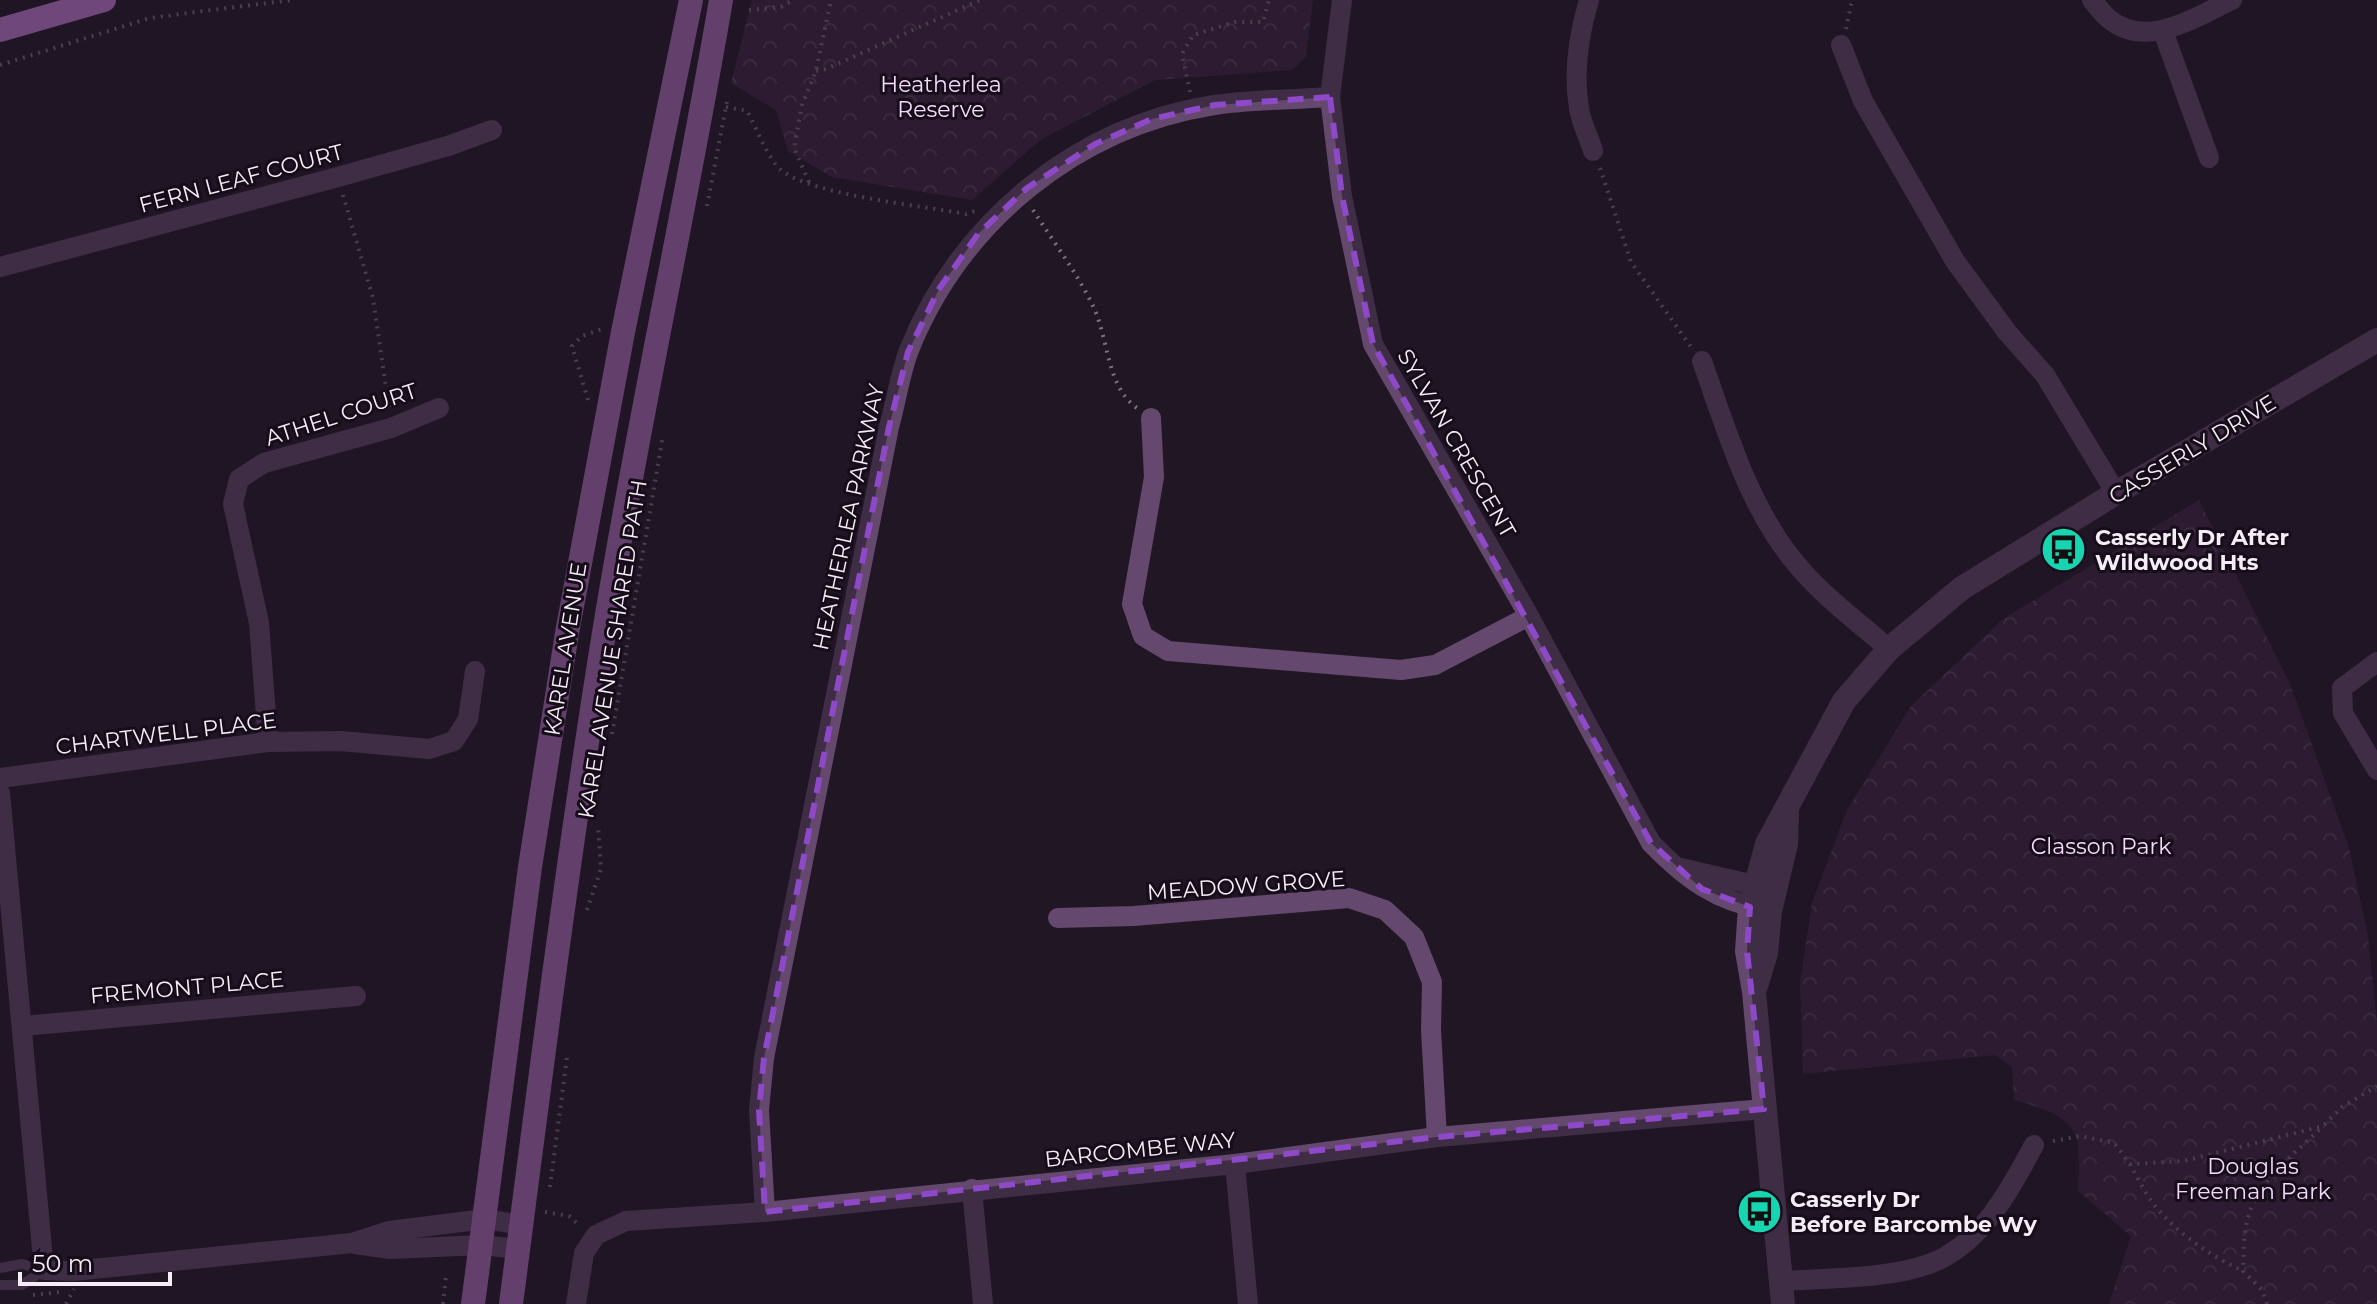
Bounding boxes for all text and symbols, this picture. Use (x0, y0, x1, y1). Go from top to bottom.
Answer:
park label: Heatherlea Reserve (880, 71, 1002, 123)
street label: FERN LEAF COURT (136, 138, 347, 219)
street label: SYLVAN CRESCENT (1392, 344, 1522, 543)
street label: ATHEL COURT (262, 377, 421, 452)
street label: HEATHERLEA PARKWAY (807, 381, 890, 653)
street label: CASSERLY DRIVE (2104, 389, 2281, 510)
street label: KAREL AVENUE SHARED PATH (572, 478, 653, 820)
place label: Casserly Dr After Wildwood Hts (2095, 524, 2289, 576)
bus stop icon: Casserly Dr After Wildwood Hts (2040, 526, 2088, 574)
street label: KAREL AVENUE (538, 561, 593, 738)
street label: CHARTWELL PLACE (54, 707, 278, 760)
park label: Classon Park (2031, 833, 2172, 860)
street label: MEADOW GROVE (1146, 865, 1346, 906)
street label: FREMONT PLACE (89, 966, 285, 1009)
street label: BARCOMBE WAY (1043, 1126, 1237, 1173)
park label: Douglas Freeman Park (2175, 1153, 2332, 1205)
place label: Casserly Dr Before Barcombe Wy (1790, 1186, 2038, 1238)
bus stop icon: Casserly Dr Before Barcombe Wy (1735, 1188, 1783, 1236)
scale bar (20, 1236, 170, 1286)
text: 50 m (32, 1249, 93, 1278)

